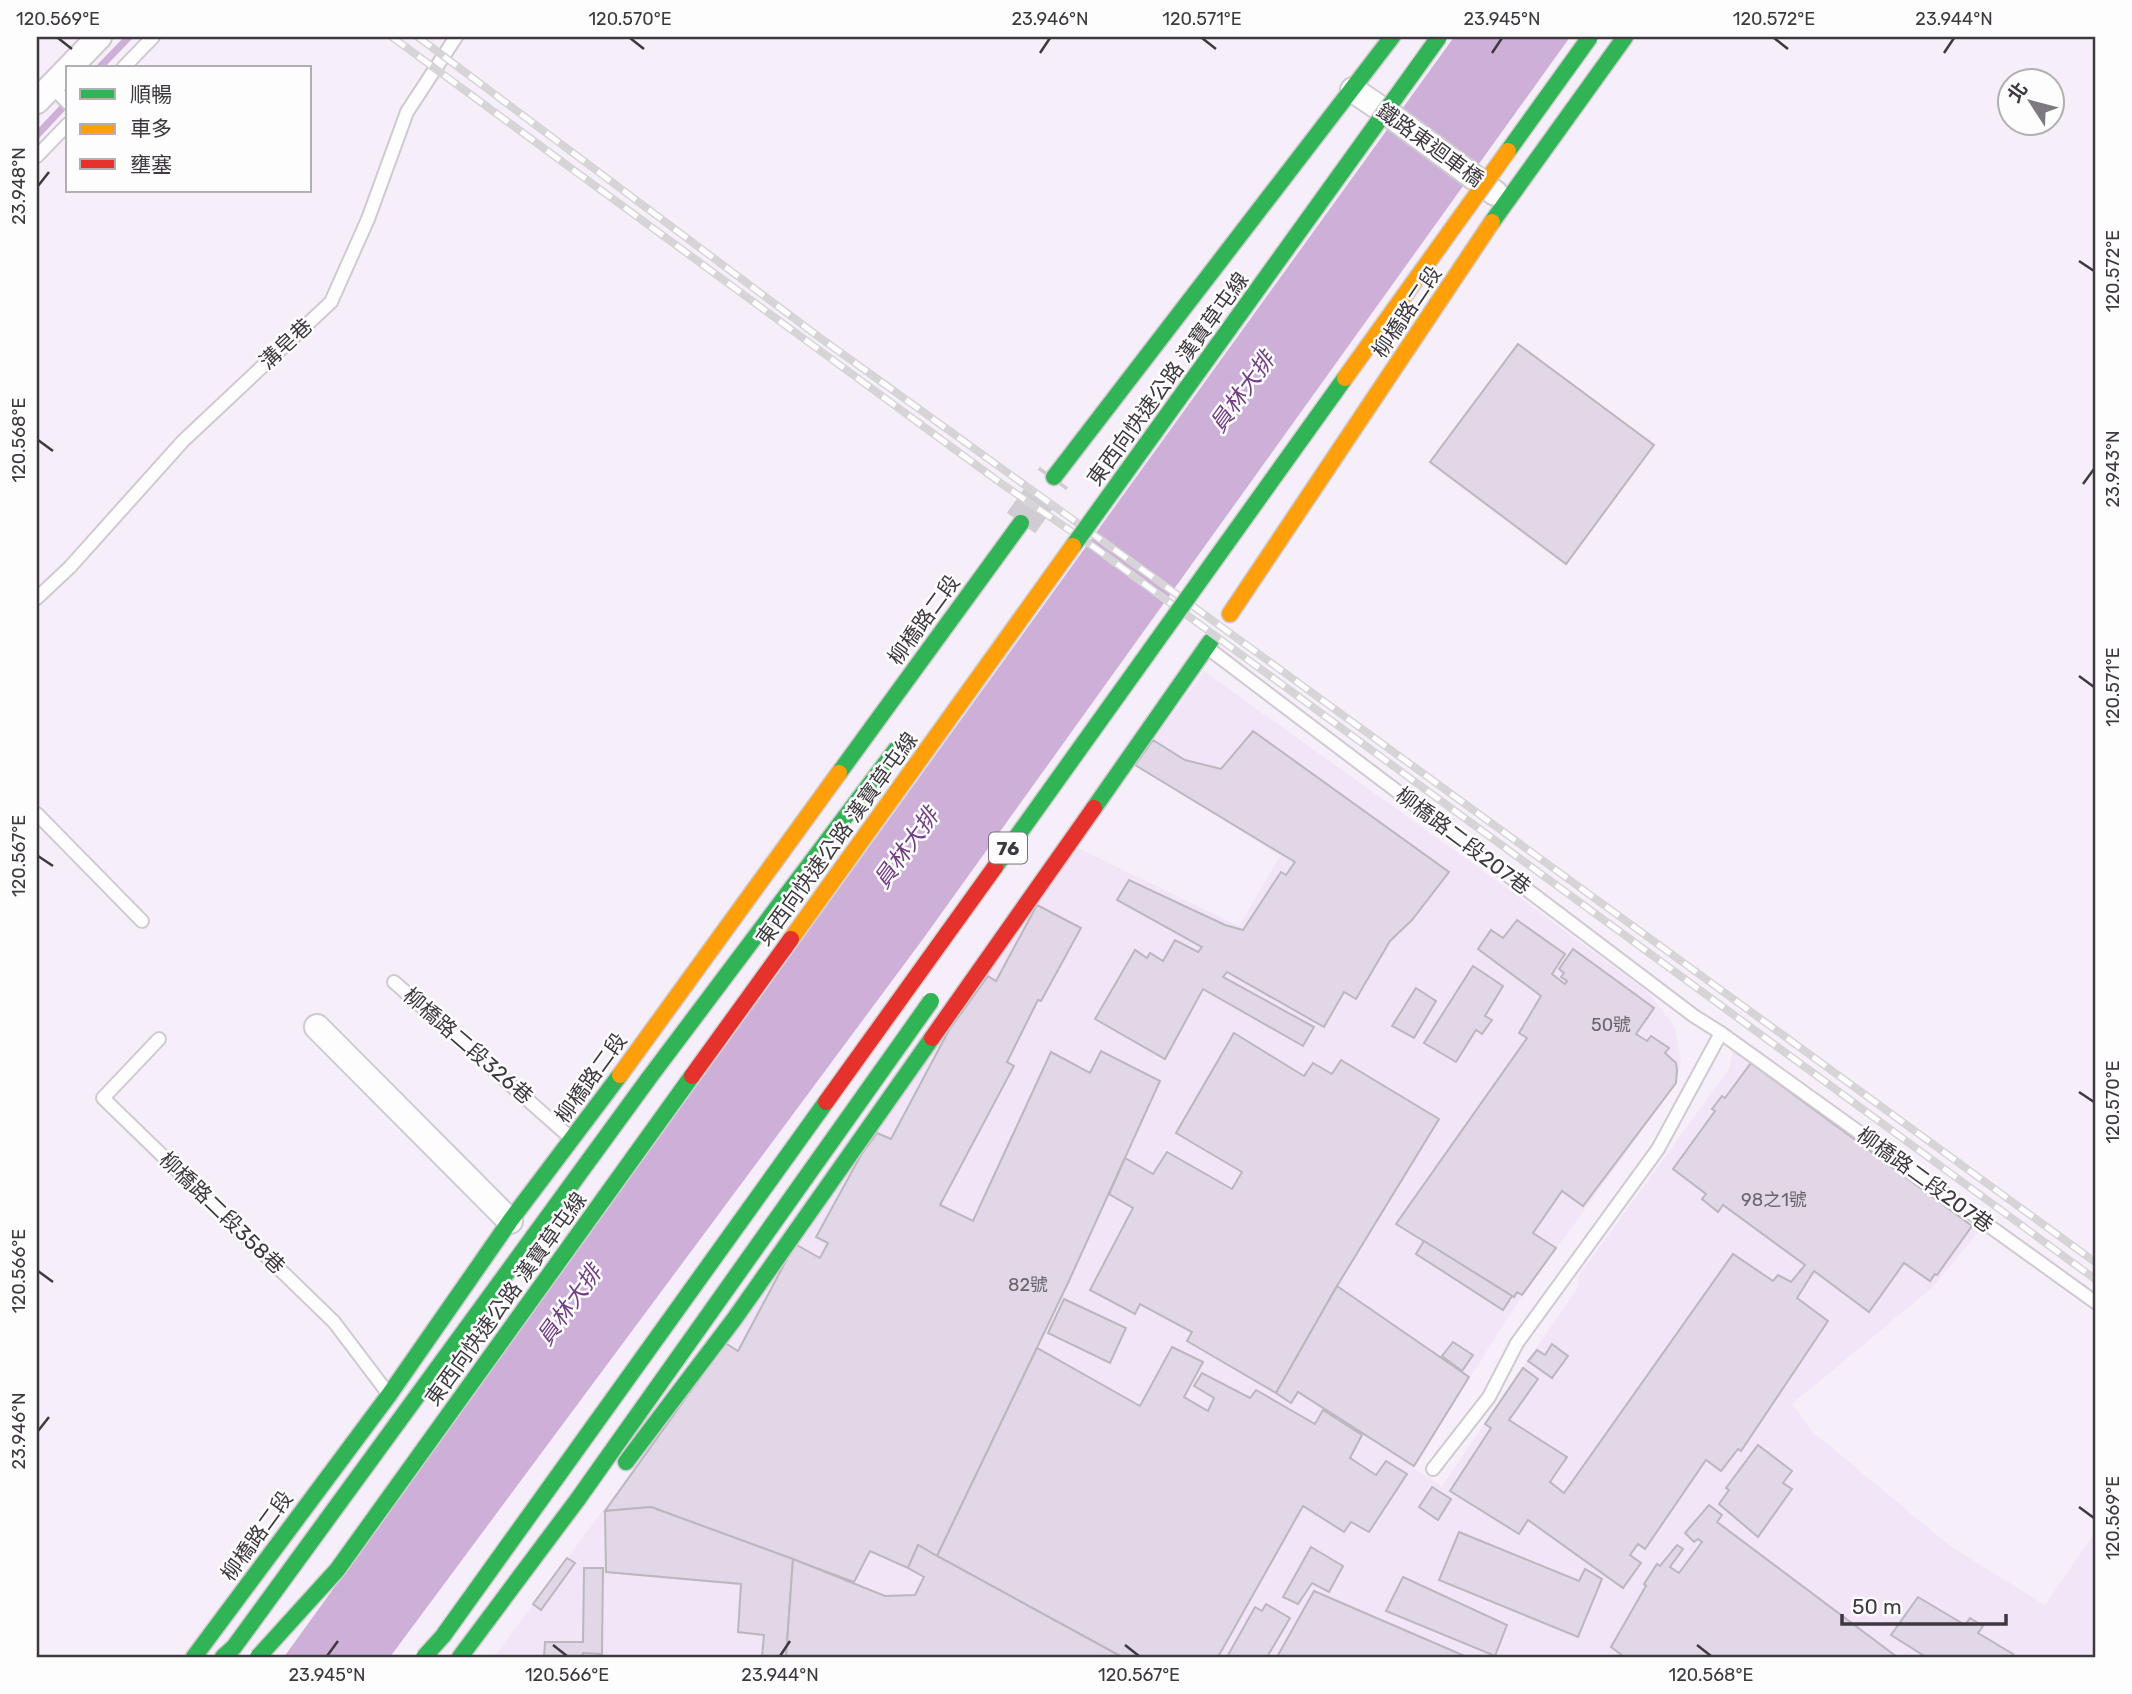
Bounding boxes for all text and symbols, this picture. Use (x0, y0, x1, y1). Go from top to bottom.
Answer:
text: 120.569°E (16, 8, 100, 30)
text: 120.570°E (588, 8, 672, 30)
text: 23.946°N (1011, 8, 1089, 30)
text: 120.571°E (1162, 8, 1242, 30)
text: 23.945°N (1464, 8, 1540, 30)
text: 120.572°E (1733, 8, 1815, 30)
text: 23.944°N (1915, 8, 1993, 30)
legend (66, 66, 312, 192)
north arrow (1996, 66, 2066, 136)
text: 北 (2003, 78, 2033, 107)
text: 順暢 (130, 82, 172, 107)
street label: 鐵路東迴車橋 (1372, 97, 1489, 192)
text: 車多 (130, 116, 172, 141)
text: 23.948°N (8, 147, 30, 225)
text: 壅塞 (130, 152, 172, 177)
text: 120.572°E (2102, 230, 2124, 312)
street label: 柳橋路二段 (1367, 261, 1446, 362)
street label: 東西向快速公路 漢寶草屯線 (1082, 267, 1253, 490)
street label: 溝皂巷 (254, 313, 317, 374)
water label: 員林大排 (1204, 344, 1282, 437)
text: 120.568°E (8, 398, 30, 482)
text: 23.943°N (2102, 430, 2124, 508)
street label: 柳橋路二段 (883, 570, 965, 670)
text: 120.571°E (2102, 647, 2124, 727)
street label: 東西向快速公路 漢寶草屯線 (751, 727, 922, 950)
street label: 柳橋路二段207巷 (1391, 782, 1536, 899)
water label: 員林大排 (868, 800, 946, 893)
text: 120.567°E (8, 815, 30, 897)
road number: 76 (989, 832, 1027, 863)
street label: 柳橋路二段326巷 (398, 983, 538, 1109)
house number: 50號 (1591, 1014, 1631, 1036)
street label: 柳橋路二段 (550, 1028, 632, 1128)
text: 120.570°E (2102, 1060, 2124, 1144)
street label: 柳橋路二段207巷 (1852, 1122, 1998, 1237)
street label: 柳橋路二段358巷 (155, 1147, 290, 1279)
street label: 東西向快速公路 漢寶草屯線 (420, 1187, 591, 1410)
house number: 98之1號 (1741, 1189, 1807, 1211)
text: 120.566°E (8, 1229, 30, 1313)
water label: 員林大排 (531, 1257, 609, 1350)
house number: 82號 (1008, 1274, 1048, 1296)
text: 23.946°N (8, 1392, 30, 1470)
text: 120.569°E (2102, 1476, 2124, 1560)
street label: 柳橋路二段 (216, 1486, 298, 1586)
scale bar (1842, 1582, 2006, 1626)
text: 50 m (1852, 1594, 1902, 1619)
text: 23.945°N (289, 1664, 365, 1686)
text: 120.566°E (525, 1664, 609, 1686)
text: 23.944°N (741, 1664, 819, 1686)
text: 120.567°E (1098, 1664, 1180, 1686)
text: 120.568°E (1669, 1664, 1753, 1686)

